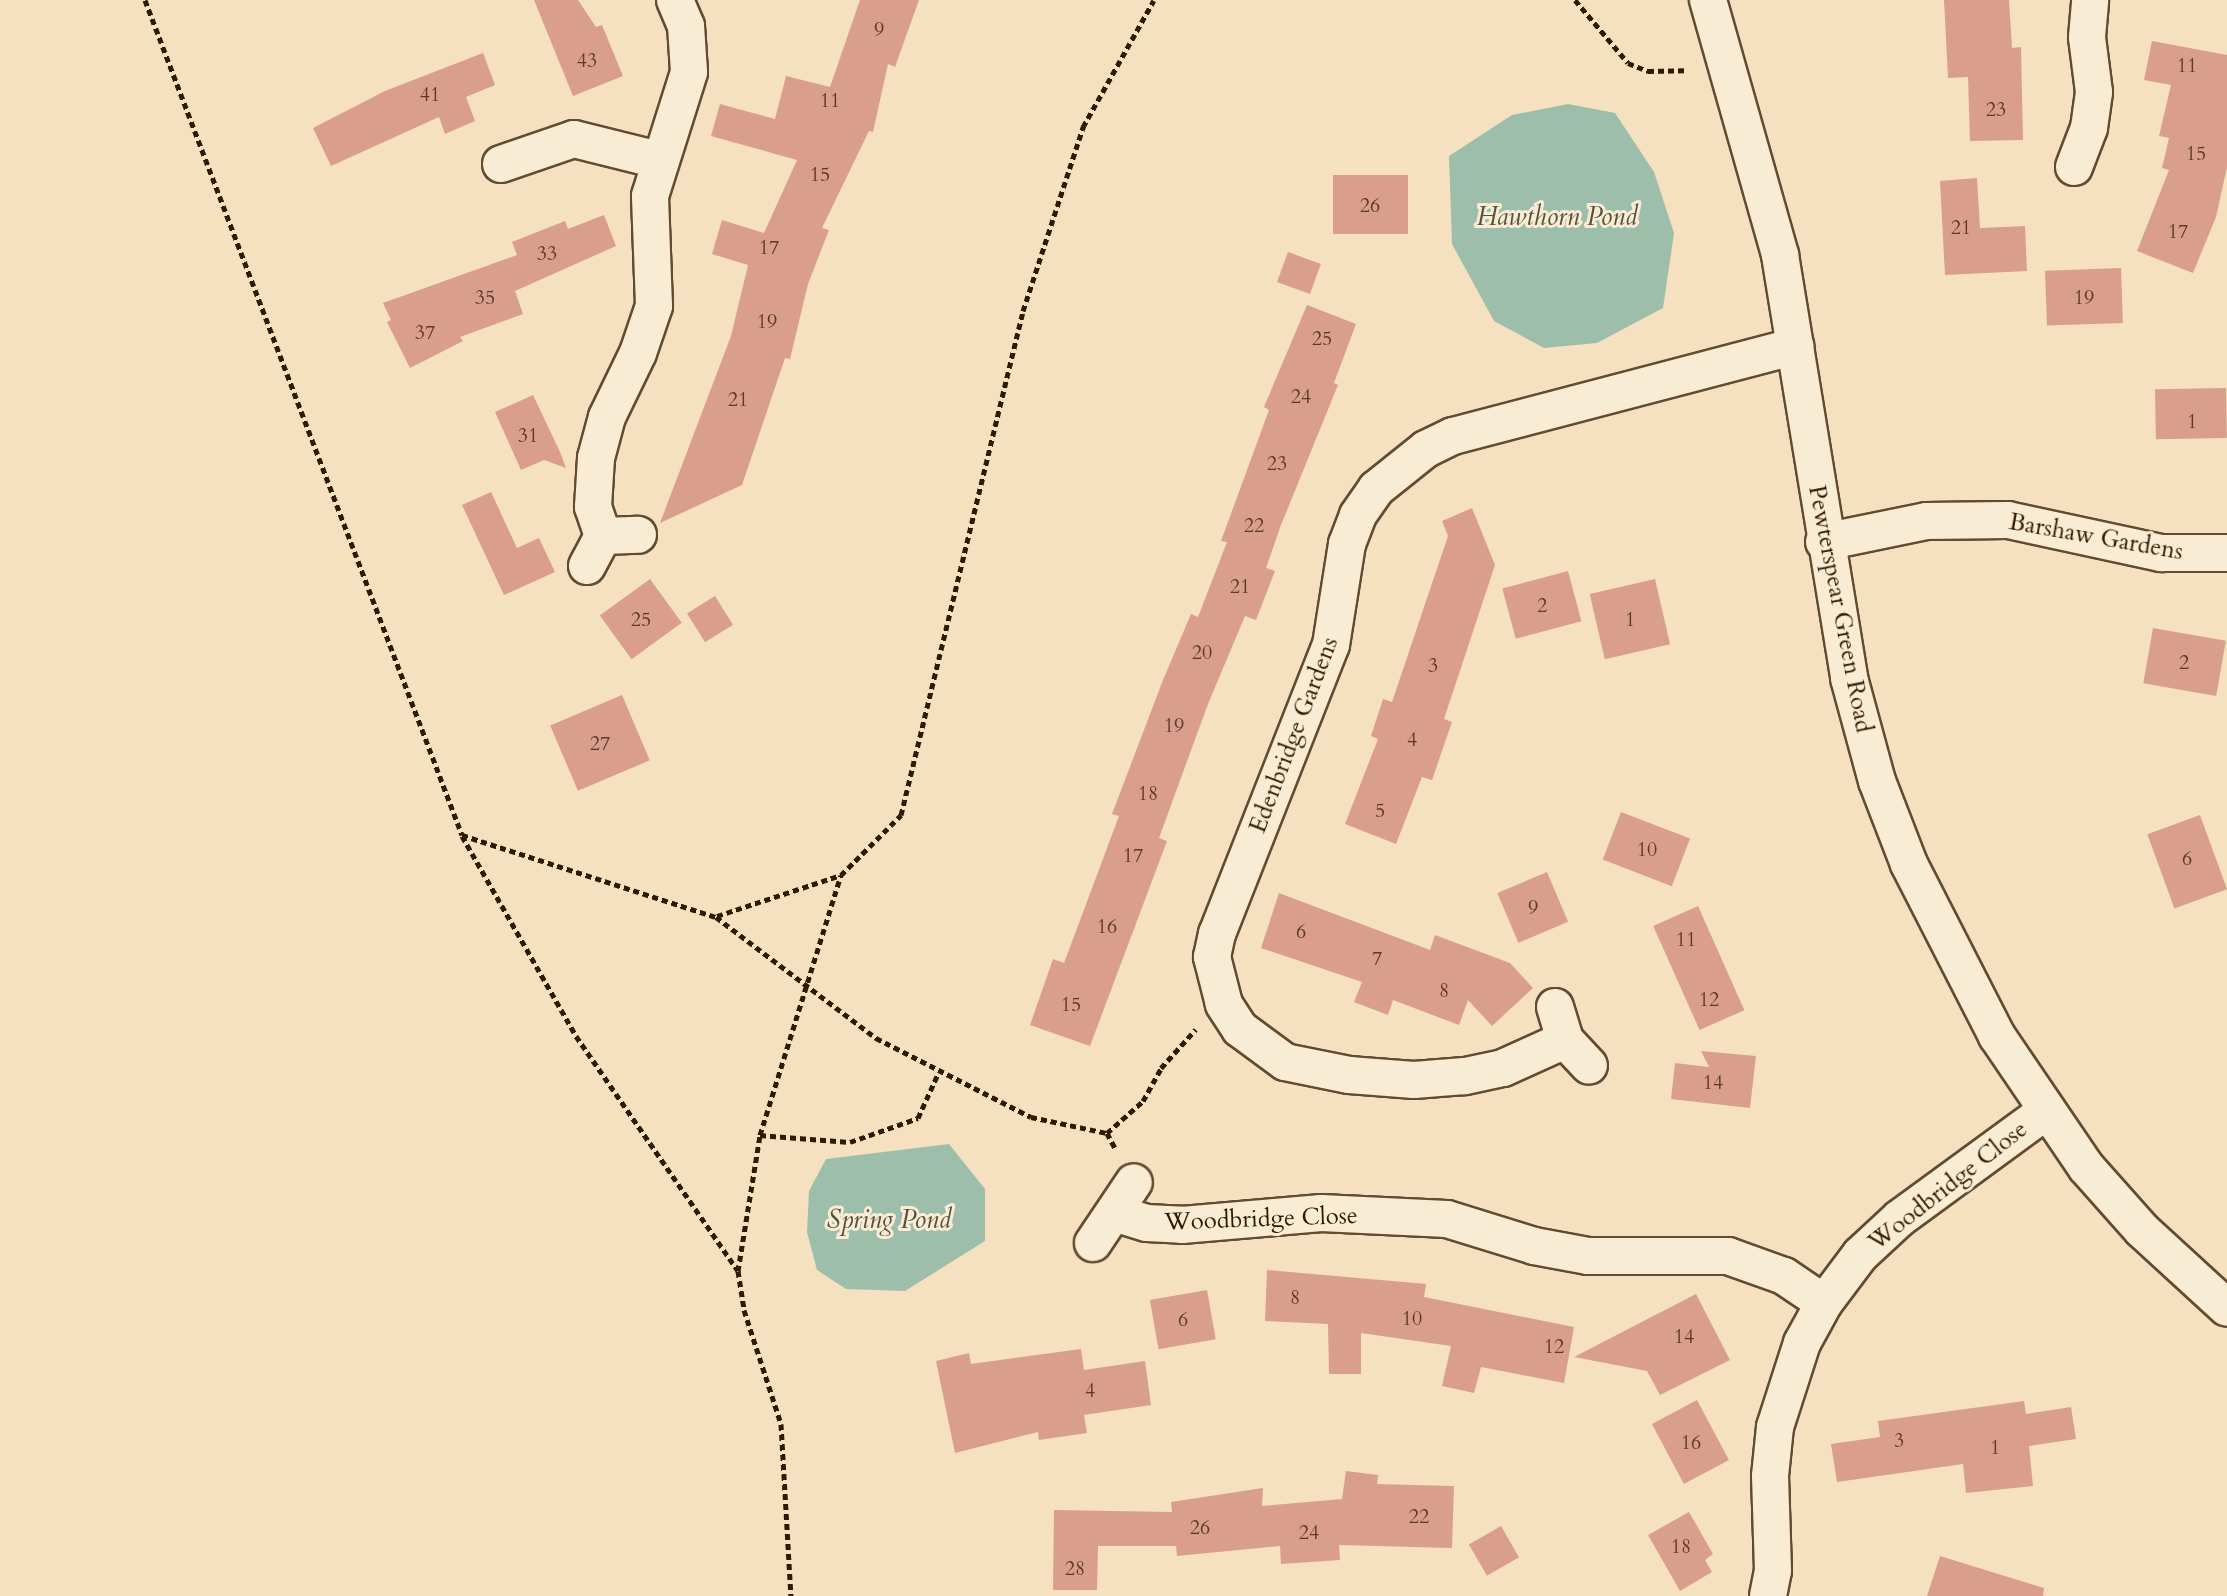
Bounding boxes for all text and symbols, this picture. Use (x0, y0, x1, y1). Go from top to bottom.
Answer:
house number: 9 (874, 17, 884, 41)
house number: 43 (577, 48, 597, 72)
house number: 11 (2177, 53, 2197, 77)
house number: 41 (420, 82, 440, 106)
house number: 11 (820, 88, 840, 112)
house number: 23 (1986, 97, 2006, 121)
house number: 15 (2186, 141, 2206, 165)
house number: 15 (810, 162, 830, 186)
house number: 26 (1360, 193, 1380, 217)
water label: Hawthorn Pond (1477, 201, 1637, 233)
house number: 21 (1951, 215, 1971, 239)
house number: 17 (2168, 219, 2188, 243)
house number: 17 (759, 235, 779, 259)
house number: 33 (537, 241, 557, 265)
house number: 35 (475, 285, 495, 309)
house number: 19 (2074, 285, 2094, 309)
house number: 19 (757, 309, 777, 333)
house number: 37 (415, 320, 435, 344)
house number: 25 (1312, 326, 1332, 350)
house number: 24 (1291, 384, 1311, 408)
house number: 21 (728, 387, 748, 411)
house number: 1 (2187, 409, 2197, 433)
house number: 31 (518, 423, 538, 447)
house number: 23 (1267, 451, 1287, 475)
street label: Pewterspear Green Road (1802, 483, 1878, 735)
street label: Barshaw Gardens (2007, 508, 2185, 566)
house number: 22 (1244, 513, 1264, 537)
house number: 21 (1230, 574, 1250, 598)
house number: 2 (1537, 593, 1547, 617)
house number: 25 (631, 607, 651, 631)
house number: 1 (1625, 607, 1635, 631)
street label: Edenbridge Gardens (1243, 633, 1345, 837)
house number: 20 (1192, 640, 1212, 664)
house number: 2 (2179, 650, 2189, 674)
house number: 3 (1428, 653, 1438, 677)
house number: 19 (1164, 713, 1184, 737)
house number: 4 (1407, 727, 1417, 751)
house number: 27 (590, 731, 610, 755)
house number: 18 (1138, 781, 1158, 805)
house number: 5 (1375, 798, 1385, 822)
house number: 10 (1637, 837, 1657, 861)
house number: 17 (1123, 843, 1143, 867)
house number: 6 (2182, 846, 2192, 870)
house number: 9 (1528, 895, 1538, 919)
house number: 16 (1097, 914, 1117, 938)
house number: 6 (1296, 919, 1306, 943)
house number: 11 (1676, 927, 1696, 951)
house number: 7 (1372, 946, 1382, 970)
house number: 8 (1439, 978, 1449, 1002)
house number: 12 (1699, 987, 1719, 1011)
house number: 15 (1061, 992, 1081, 1016)
house number: 14 (1703, 1070, 1723, 1094)
street label: Woodbridge Close (1863, 1115, 2033, 1257)
street label: Woodbridge Close (1164, 1201, 1358, 1237)
water label: Spring Pond (827, 1204, 951, 1236)
house number: 8 (1290, 1285, 1300, 1309)
house number: 10 (1402, 1306, 1422, 1330)
house number: 6 (1178, 1307, 1188, 1331)
house number: 14 (1674, 1324, 1694, 1348)
house number: 12 (1544, 1334, 1564, 1358)
house number: 4 (1085, 1378, 1095, 1402)
house number: 3 (1894, 1428, 1904, 1452)
house number: 16 (1681, 1430, 1701, 1454)
house number: 1 (1990, 1435, 2000, 1459)
house number: 22 (1409, 1504, 1429, 1528)
house number: 26 (1190, 1515, 1210, 1539)
house number: 24 (1299, 1520, 1319, 1544)
house number: 18 (1671, 1534, 1691, 1558)
house number: 28 (1065, 1556, 1085, 1580)

